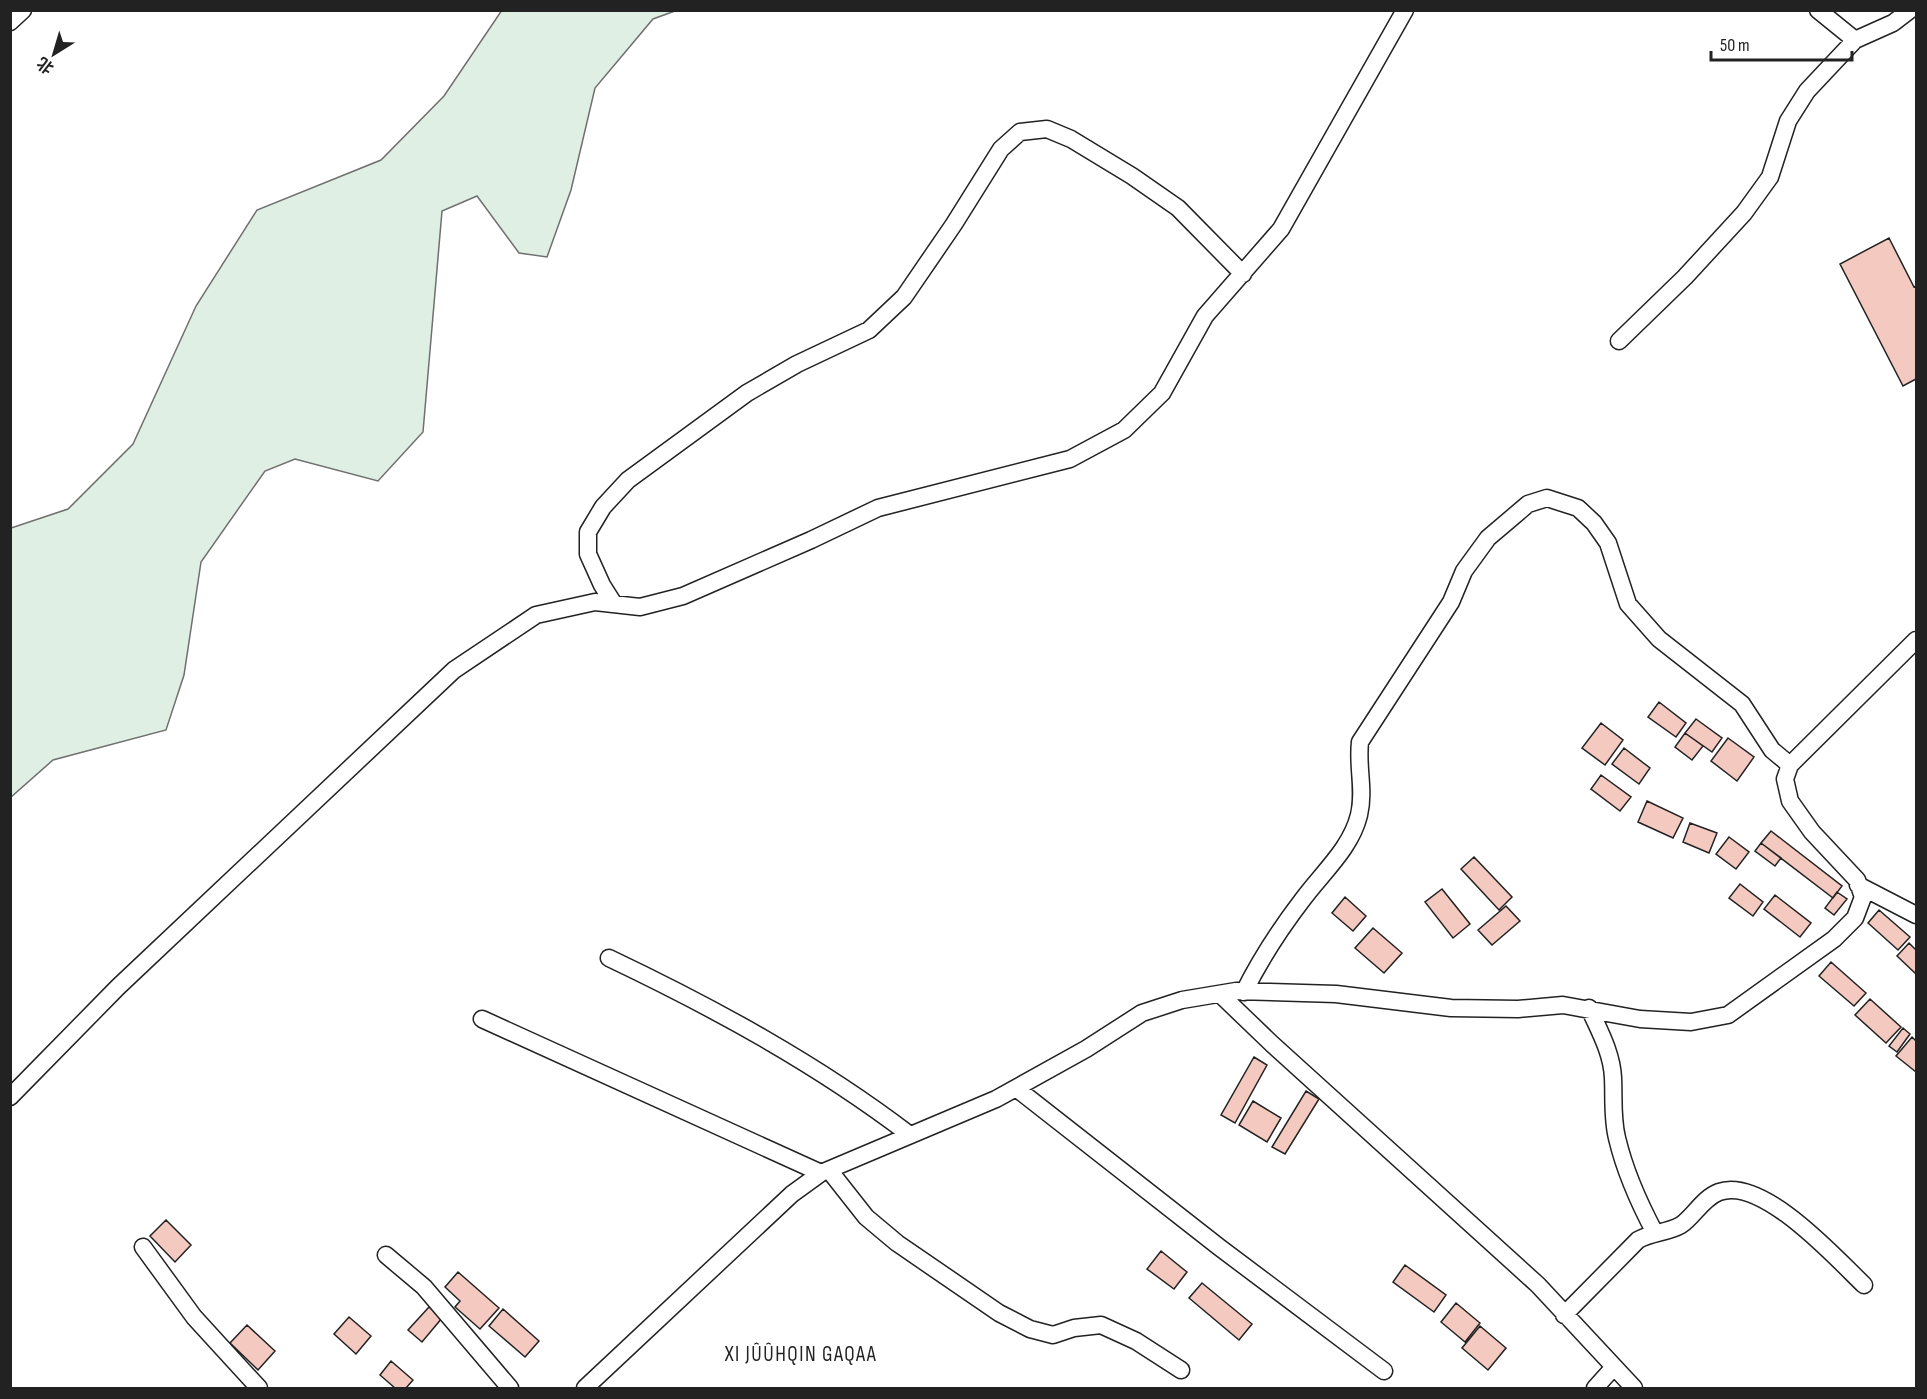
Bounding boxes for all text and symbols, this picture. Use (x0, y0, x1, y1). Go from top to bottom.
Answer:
north arrow (24, 24, 84, 84)
scale bar (1711, 24, 1852, 62)
text: 50 m (1720, 35, 1750, 56)
text: 北 (34, 52, 58, 77)
district label: XI JÛÛHQIN GAQAA (724, 1342, 877, 1367)

